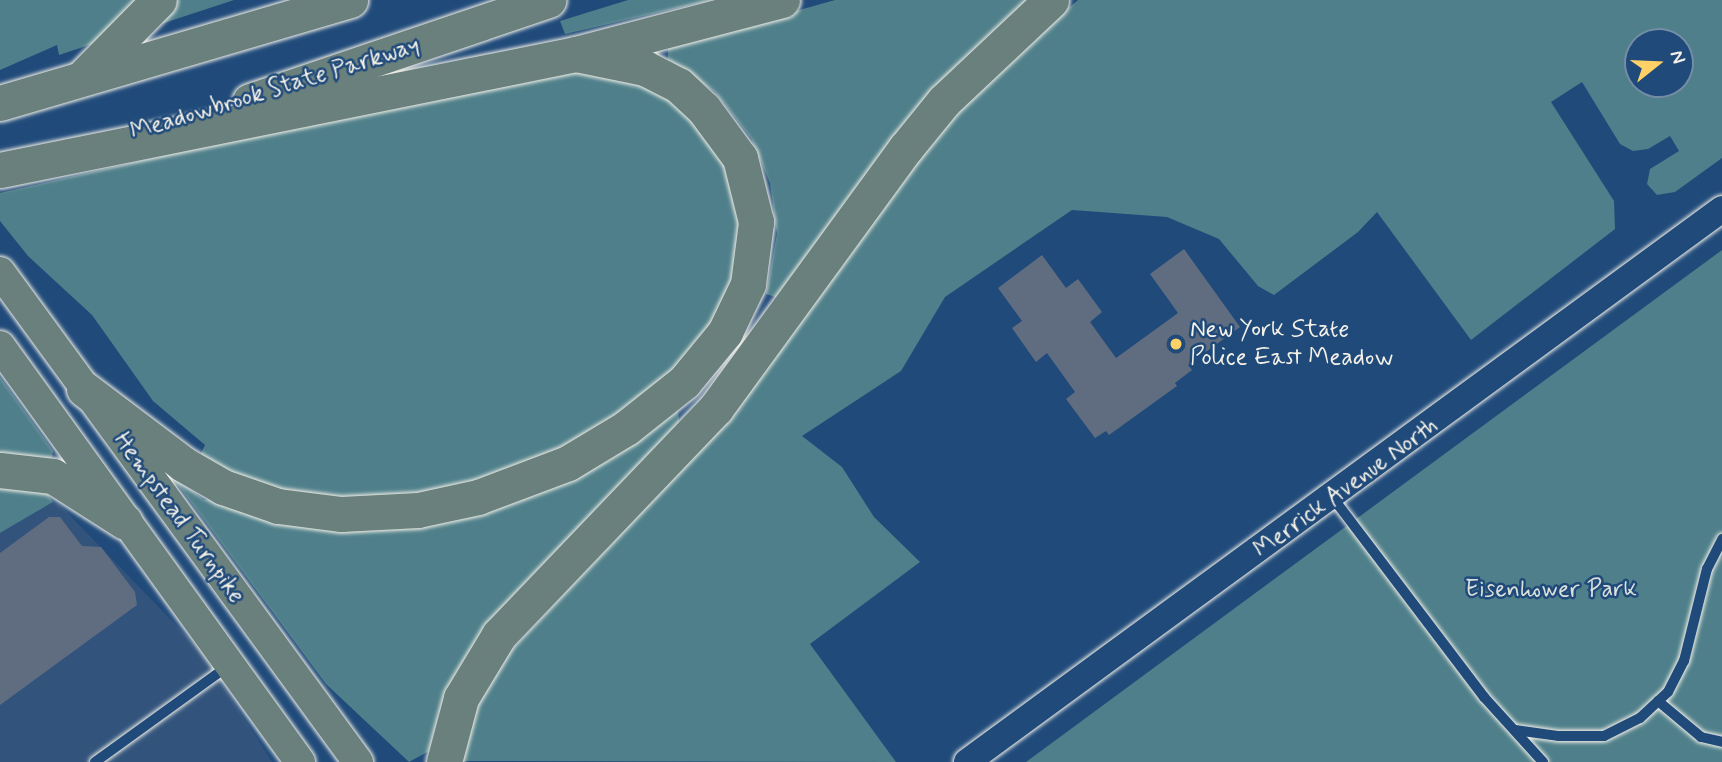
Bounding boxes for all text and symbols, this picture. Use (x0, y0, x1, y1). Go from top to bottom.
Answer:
north arrow (1624, 28, 1694, 98)
street label: Meadowbrook State Parkway (130, 32, 420, 146)
text: N (1664, 47, 1691, 67)
place label: New York State Police East Meadow (1190, 316, 1387, 372)
marker: New York State Police East Meadow (1168, 336, 1184, 352)
street label: Merrick Avenue North (1246, 410, 1446, 566)
street label: Hempstead Turnpike (106, 426, 252, 610)
park label: Eisenhower Park (1467, 576, 1635, 604)

